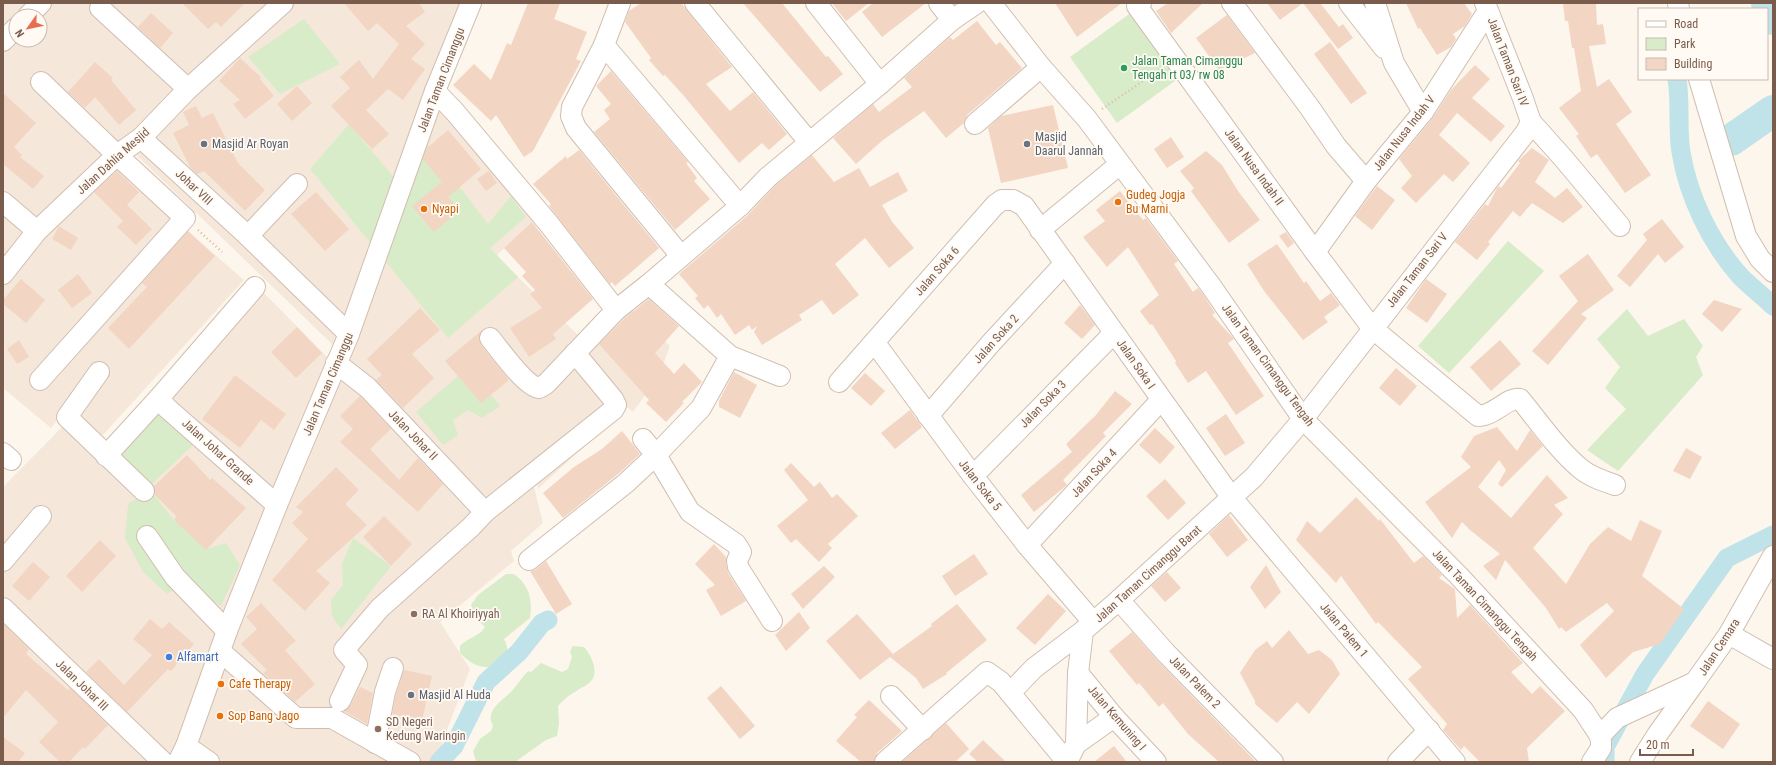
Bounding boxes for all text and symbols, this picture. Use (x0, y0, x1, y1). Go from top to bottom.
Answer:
north arrow (8, 8, 48, 48)
legend (1638, 8, 1768, 80)
street label: Jalan Taman Sari IV (1485, 16, 1531, 109)
text: Road (1674, 17, 1698, 31)
street label: Jalan Taman Cimanggu (415, 26, 467, 134)
text: N (13, 27, 27, 40)
text: Park (1674, 37, 1696, 51)
place label: Jalan Taman Cimanggu Tengah rt 03/ rw 08 (1132, 54, 1243, 82)
text: Building (1674, 57, 1712, 71)
marker: Jalan Taman Cimanggu Tengah rt 03/ rw 08 (1119, 63, 1129, 73)
street label: Jalan Nusa Indah V (1370, 92, 1438, 173)
street label: Jalan Dahlia Mesjid (74, 125, 152, 197)
street label: Jalan Nusa Indah II (1222, 126, 1286, 208)
place label: Masjid Daarul Jannah (1035, 130, 1103, 158)
place label: Masjid Ar Royan (212, 137, 289, 151)
marker: Masjid Ar Royan (199, 139, 209, 149)
marker: Masjid Daarul Jannah (1022, 139, 1032, 149)
street label: Johar VIII (173, 166, 215, 208)
place label: Gudeg Jogja Bu Marni (1126, 188, 1186, 216)
marker: Gudeg Jogja Bu Marni (1113, 197, 1123, 207)
place label: Nyapi (432, 202, 459, 216)
marker: Nyapi (419, 204, 429, 214)
street label: Jalan Taman Sari V (1383, 230, 1451, 310)
street label: Jalan Soka 6 (912, 243, 962, 298)
street label: Jalan Taman Cimanggu Tengah (1219, 301, 1317, 429)
street label: Jalan Soka 2 (970, 312, 1022, 366)
street label: Jalan Taman Cimanggu (300, 330, 356, 438)
street label: Jalan Soka I (1114, 336, 1158, 392)
street label: Jalan Soka 3 (1017, 377, 1069, 431)
street label: Jalan Johar II (386, 407, 440, 463)
street label: Jalan Johar Grande (179, 416, 257, 488)
street label: Jalan Soka 4 (1068, 446, 1120, 500)
street label: Jalan Soka 5 (956, 457, 1004, 513)
street label: Jalan Taman Cimanggu Barat (1092, 522, 1205, 626)
street label: Jalan Taman Cimanggu Tengah (1429, 546, 1541, 664)
street label: Jalan Palem 1 (1317, 600, 1371, 660)
place label: RA Al Khoiriyyah (422, 607, 500, 621)
marker: RA Al Khoiriyyah (409, 609, 419, 619)
street label: Jalan Cemara (1695, 616, 1743, 678)
place label: Alfamart (177, 650, 219, 664)
marker: Alfamart (164, 652, 174, 662)
street label: Jalan Palem 2 (1167, 653, 1223, 711)
street label: Jalan Johar III (53, 657, 111, 713)
place label: Cafe Therapy (229, 677, 291, 691)
marker: Cafe Therapy (216, 679, 226, 689)
street label: Jalan Kemuning I (1085, 683, 1149, 753)
place label: Masjid Al Huda (419, 688, 491, 702)
marker: Masjid Al Huda (406, 690, 416, 700)
place label: Sop Bang Jago (228, 709, 299, 723)
marker: Sop Bang Jago (215, 711, 225, 721)
place label: SD Negeri Kedung Waringin (386, 715, 466, 743)
marker: SD Negeri Kedung Waringin (373, 724, 383, 734)
scale bar (1640, 731, 1693, 757)
text: 20 m (1646, 738, 1670, 752)

